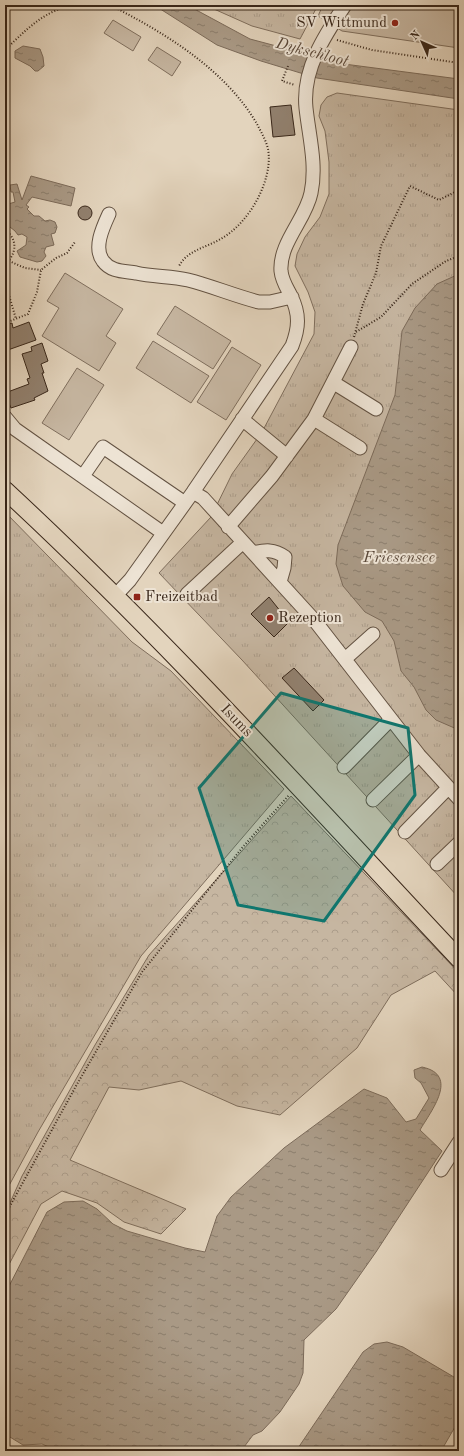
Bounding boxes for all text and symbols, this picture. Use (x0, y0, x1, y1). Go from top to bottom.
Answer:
place label: SV Wittmund (296, 16, 387, 31)
marker: SV Wittmund (390, 18, 400, 28)
north arrow (402, 22, 442, 62)
text: N (409, 29, 423, 43)
water label: Dykschloot (273, 35, 351, 71)
water label: Friesensee (362, 550, 435, 566)
place label: Freizeitbad (145, 590, 218, 605)
marker: Freizeitbad (132, 592, 142, 602)
place label: Rezeption (278, 611, 342, 626)
marker: Rezeption (265, 613, 275, 623)
street label: Isums (217, 702, 255, 740)

